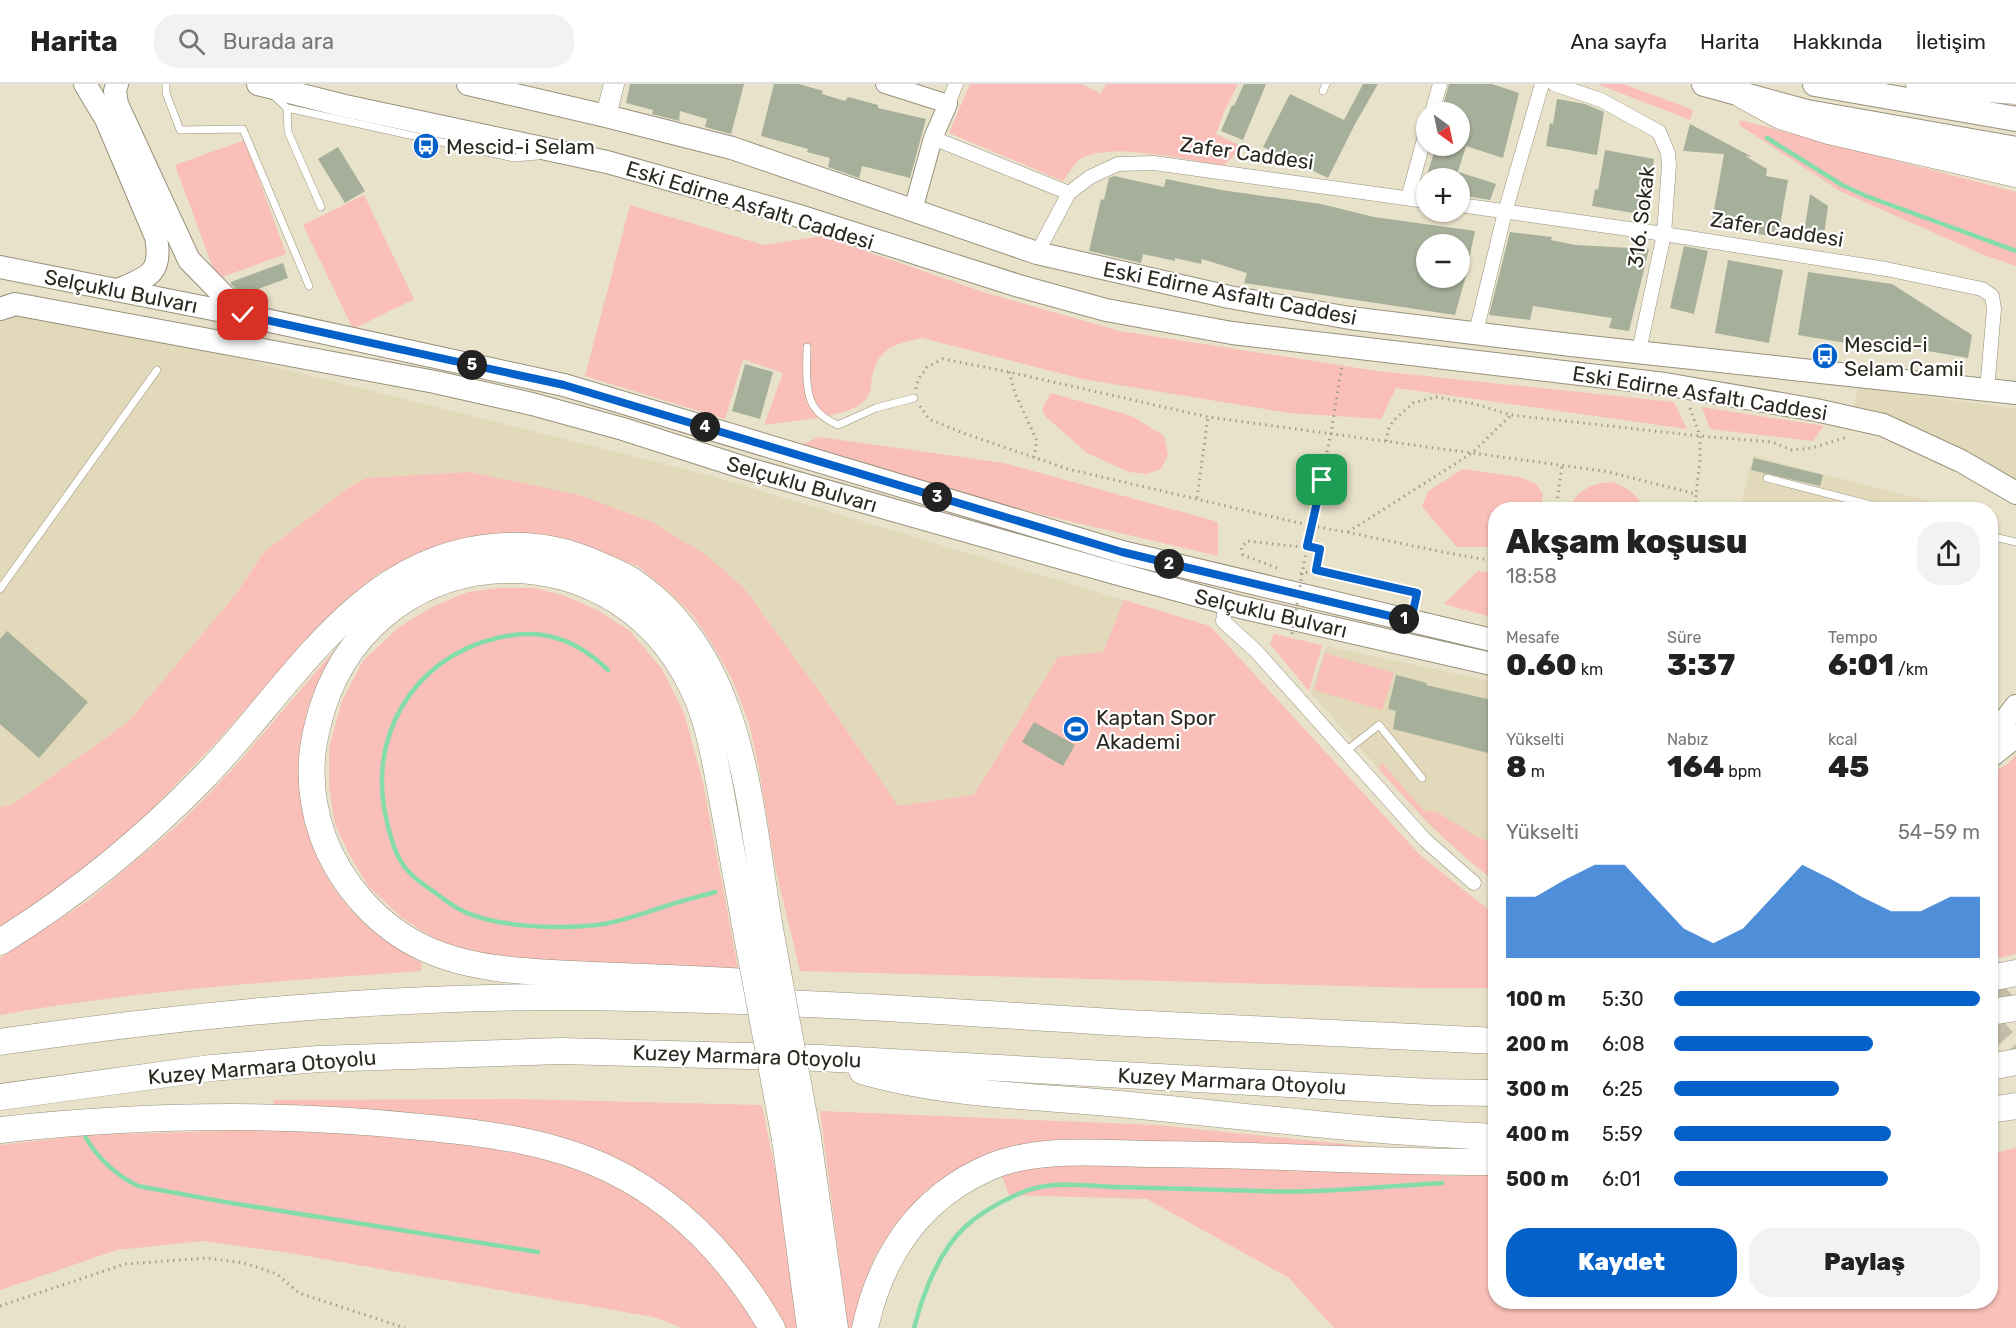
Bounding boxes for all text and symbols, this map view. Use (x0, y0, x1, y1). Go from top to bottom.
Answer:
search box (154, 14, 574, 68)
text: Harita (30, 25, 118, 58)
icon: search (175, 25, 208, 58)
text: Burada ara (223, 28, 334, 55)
text: Ana sayfa (1570, 29, 1667, 54)
text: Harita (1700, 29, 1760, 54)
text: Hakkında (1793, 29, 1883, 54)
text: İletişim (1916, 29, 1986, 54)
north arrow (1416, 102, 1470, 156)
map controls (1416, 102, 1470, 288)
bus stop icon: Mescid-i Selam (411, 131, 441, 161)
street label: Zafer Caddesi (1179, 131, 1315, 175)
place label: Mescid-i Selam (446, 134, 595, 159)
street label: Eski Edirne Asfaltı Caddesi (623, 155, 877, 255)
street label: 316. Sokak (1622, 164, 1660, 269)
button: + (1416, 168, 1470, 222)
street label: Zafer Caddesi (1709, 206, 1845, 252)
button: − (1416, 234, 1470, 288)
street label: Eski Edirne Asfaltı Caddesi (1101, 256, 1359, 330)
street label: Selçuklu Bulvarı (42, 264, 200, 318)
pin (217, 289, 268, 340)
icon: check (226, 298, 259, 331)
place label: Mescid-i Selam Camii (1844, 332, 1964, 381)
bus stop icon: Mescid-i Selam Camii (1810, 341, 1840, 371)
pin: 5 (457, 350, 487, 380)
text: 5 (467, 355, 477, 374)
street label: Eski Edirne Asfaltı Caddesi (1571, 360, 1829, 426)
pin: 4 (690, 412, 720, 442)
text: 4 (700, 417, 710, 436)
street label: Selçuklu Bulvarı (724, 451, 880, 517)
pin (1296, 454, 1347, 505)
icon: arrive (1305, 463, 1338, 496)
pin: 3 (922, 482, 952, 512)
text: 3 (932, 487, 942, 506)
text: Akşam koşusu (1506, 522, 1748, 561)
button: share (1917, 522, 1980, 585)
pin: 2 (1154, 549, 1184, 579)
text: 2 (1164, 554, 1174, 573)
text: 18:58 (1506, 564, 1557, 588)
street label: Selçuklu Bulvarı (1192, 583, 1350, 643)
pin: 1 (1389, 604, 1419, 634)
text: 1 (1400, 609, 1408, 628)
text: Mesafe (1506, 628, 1560, 647)
text: Süre (1667, 628, 1701, 647)
text: Tempo (1828, 628, 1878, 647)
text: 0.60 (1506, 647, 1577, 683)
text: 3:37 (1667, 647, 1735, 683)
text: 6:01 (1828, 647, 1894, 683)
text: km (1577, 660, 1603, 679)
text: /km (1894, 660, 1928, 679)
place label: Kaptan Spor Akademi (1096, 705, 1216, 754)
sports icon: Kaptan Spor Akademi (1061, 714, 1091, 744)
text: Yükselti (1506, 730, 1564, 749)
text: Nabız (1667, 730, 1709, 749)
text: kcal (1828, 730, 1857, 749)
text: 8 (1506, 749, 1527, 785)
text: 164 (1667, 749, 1724, 785)
text: 45 (1828, 749, 1869, 785)
text: m (1527, 762, 1545, 781)
text: bpm (1724, 762, 1761, 781)
text: Yükselti (1506, 820, 1579, 844)
text: 54–59 m (1898, 820, 1980, 844)
text: 100 m (1506, 987, 1566, 1011)
text: 5:30 (1602, 987, 1644, 1011)
text: 200 m (1506, 1032, 1569, 1056)
text: 6:08 (1602, 1032, 1645, 1056)
street label: Kuzey Marmara Otoyolu (632, 1040, 862, 1072)
street label: Kuzey Marmara Otoyolu (147, 1045, 377, 1089)
street label: Kuzey Marmara Otoyolu (1117, 1063, 1347, 1099)
text: 300 m (1506, 1077, 1569, 1101)
text: 6:25 (1602, 1077, 1643, 1101)
text: 400 m (1506, 1122, 1569, 1146)
text: 5:59 (1602, 1122, 1643, 1146)
text: 500 m (1506, 1167, 1569, 1191)
text: 6:01 (1602, 1167, 1640, 1191)
button: Kaydet (1506, 1228, 1737, 1297)
button: Paylaş (1749, 1228, 1980, 1297)

